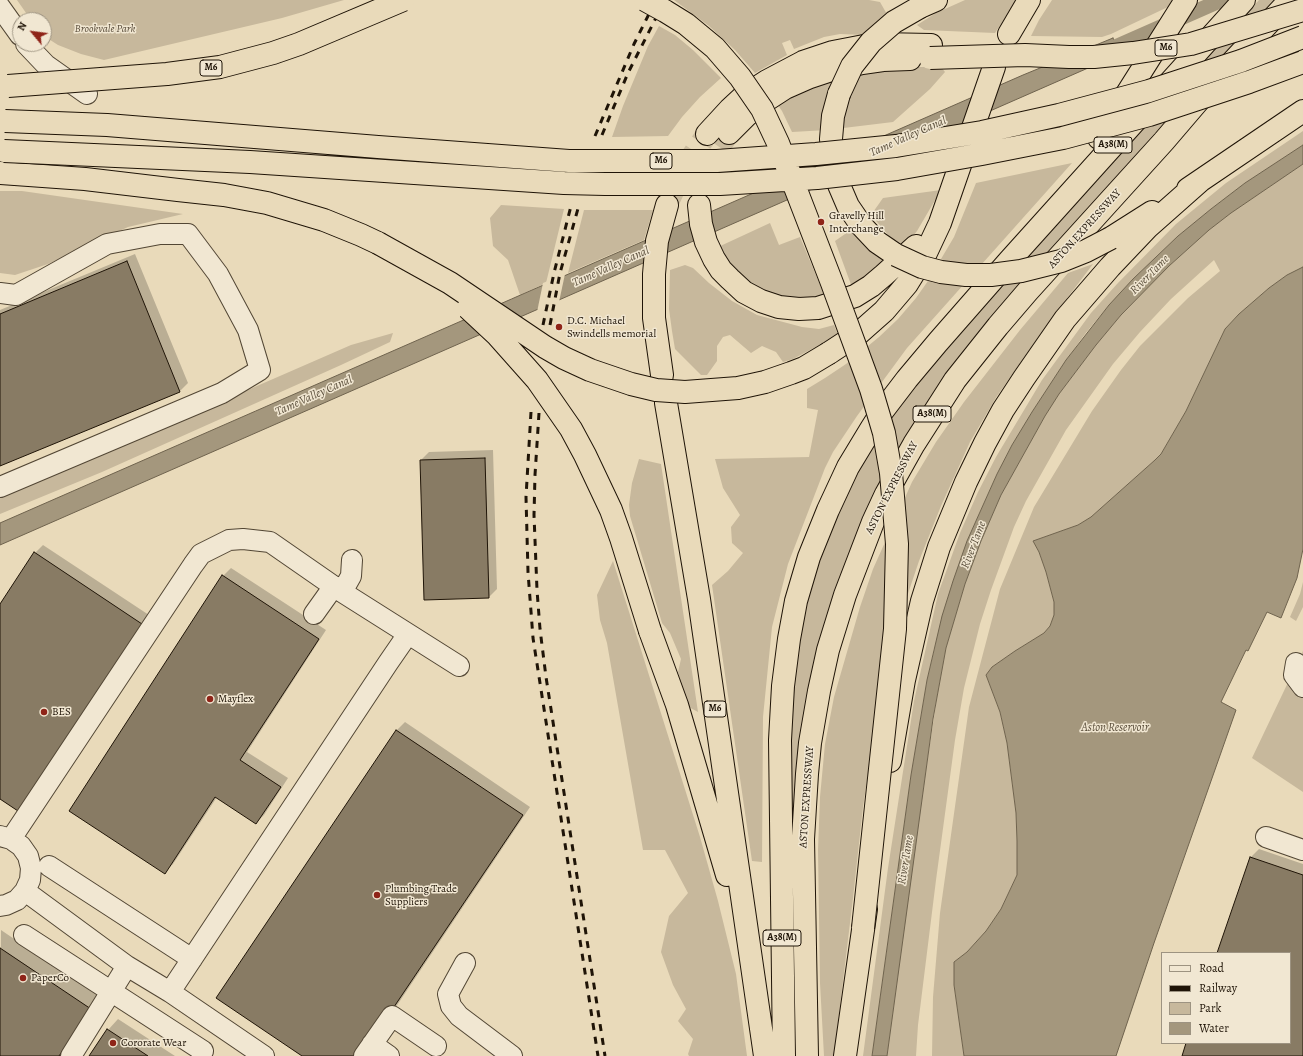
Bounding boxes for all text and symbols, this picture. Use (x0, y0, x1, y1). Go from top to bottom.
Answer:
north arrow (12, 12, 52, 52)
text: N (13, 19, 30, 34)
park label: Brookvale Park (75, 22, 135, 36)
road number: M6 (1155, 40, 1177, 56)
road number: M6 (200, 60, 222, 76)
water label: Tame Valley Canal (867, 114, 949, 160)
road number: A38(M) (1094, 137, 1132, 153)
road number: M6 (650, 153, 672, 169)
street label: ASTON EXPRESSWAY (1046, 187, 1124, 271)
place label: Gravelly Hill Interchange (829, 209, 884, 235)
marker: Gravelly Hill Interchange (816, 217, 826, 227)
water label: Tame Valley Canal (570, 244, 652, 290)
water label: River Tame (1127, 252, 1173, 298)
place label: D.C. Michael Swindells memorial (567, 314, 656, 340)
marker: D.C. Michael Swindells memorial (554, 322, 564, 332)
water label: Tame Valley Canal (273, 373, 355, 419)
road number: A38(M) (913, 406, 951, 422)
street label: ASTON EXPRESSWAY (863, 439, 921, 537)
water label: River Tame (958, 519, 990, 571)
place label: Mayflex (218, 692, 253, 706)
marker: Mayflex (205, 694, 215, 704)
road number: M6 (704, 701, 726, 717)
place label: BES (52, 705, 71, 719)
marker: BES (39, 707, 49, 717)
water label: Aston Reservoir (1081, 721, 1149, 735)
street label: ASTON EXPRESSWAY (797, 746, 817, 848)
water label: River Tame (895, 834, 917, 886)
place label: Plumbing Trade Suppliers (385, 882, 457, 908)
marker: Plumbing Trade Suppliers (372, 890, 382, 900)
road number: A38(M) (763, 930, 801, 946)
legend (1161, 952, 1291, 1044)
text: Road (1199, 960, 1224, 976)
place label: PaperCo (31, 971, 69, 985)
marker: PaperCo (18, 973, 28, 983)
text: Railway (1199, 980, 1237, 996)
text: Park (1199, 1000, 1222, 1016)
text: Water (1199, 1020, 1229, 1036)
place label: Cororate Wear (121, 1036, 186, 1050)
marker: Cororate Wear (108, 1038, 118, 1048)

